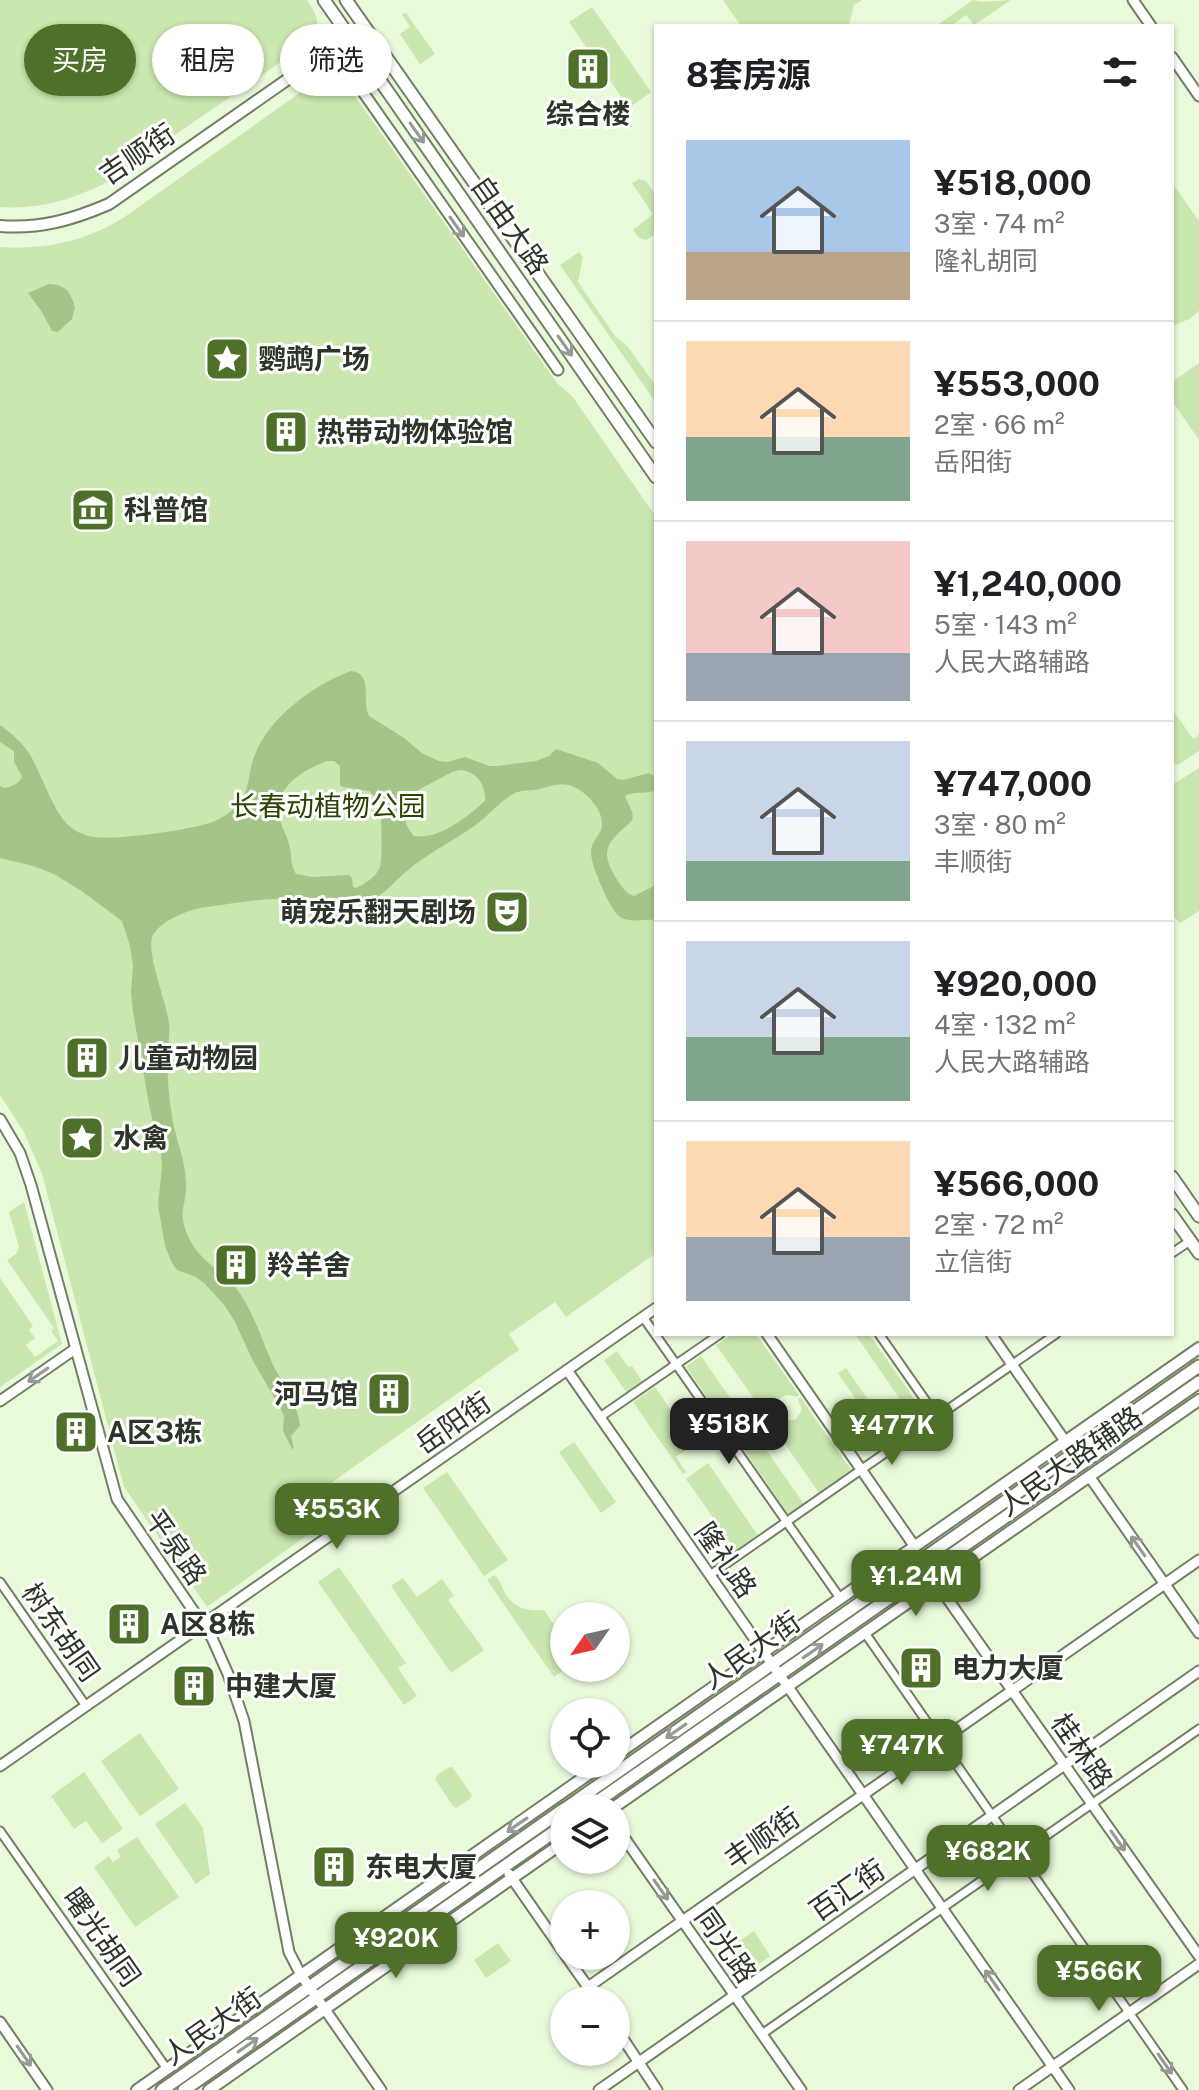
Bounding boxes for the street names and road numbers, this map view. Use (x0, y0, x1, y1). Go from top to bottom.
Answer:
street label: 吉顺街 (93, 116, 181, 191)
street label: 自由大路 (465, 169, 556, 280)
street label: 岳阳街 (409, 1385, 497, 1460)
street label: 人民大路辅路 (991, 1399, 1148, 1522)
street label: 平泉路 (139, 1503, 214, 1591)
street label: 隆礼路 (689, 1516, 764, 1604)
street label: 树东胡同 (16, 1576, 107, 1687)
street label: 人民大街 (695, 1604, 806, 1695)
street label: 桂林路 (1045, 1707, 1120, 1795)
street label: 丰顺街 (718, 1800, 806, 1875)
street label: 百汇街 (803, 1852, 891, 1927)
street label: 曙光胡同 (57, 1881, 148, 1992)
street label: 同光路 (689, 1901, 764, 1989)
street label: 人民大街 (156, 1980, 267, 2071)

